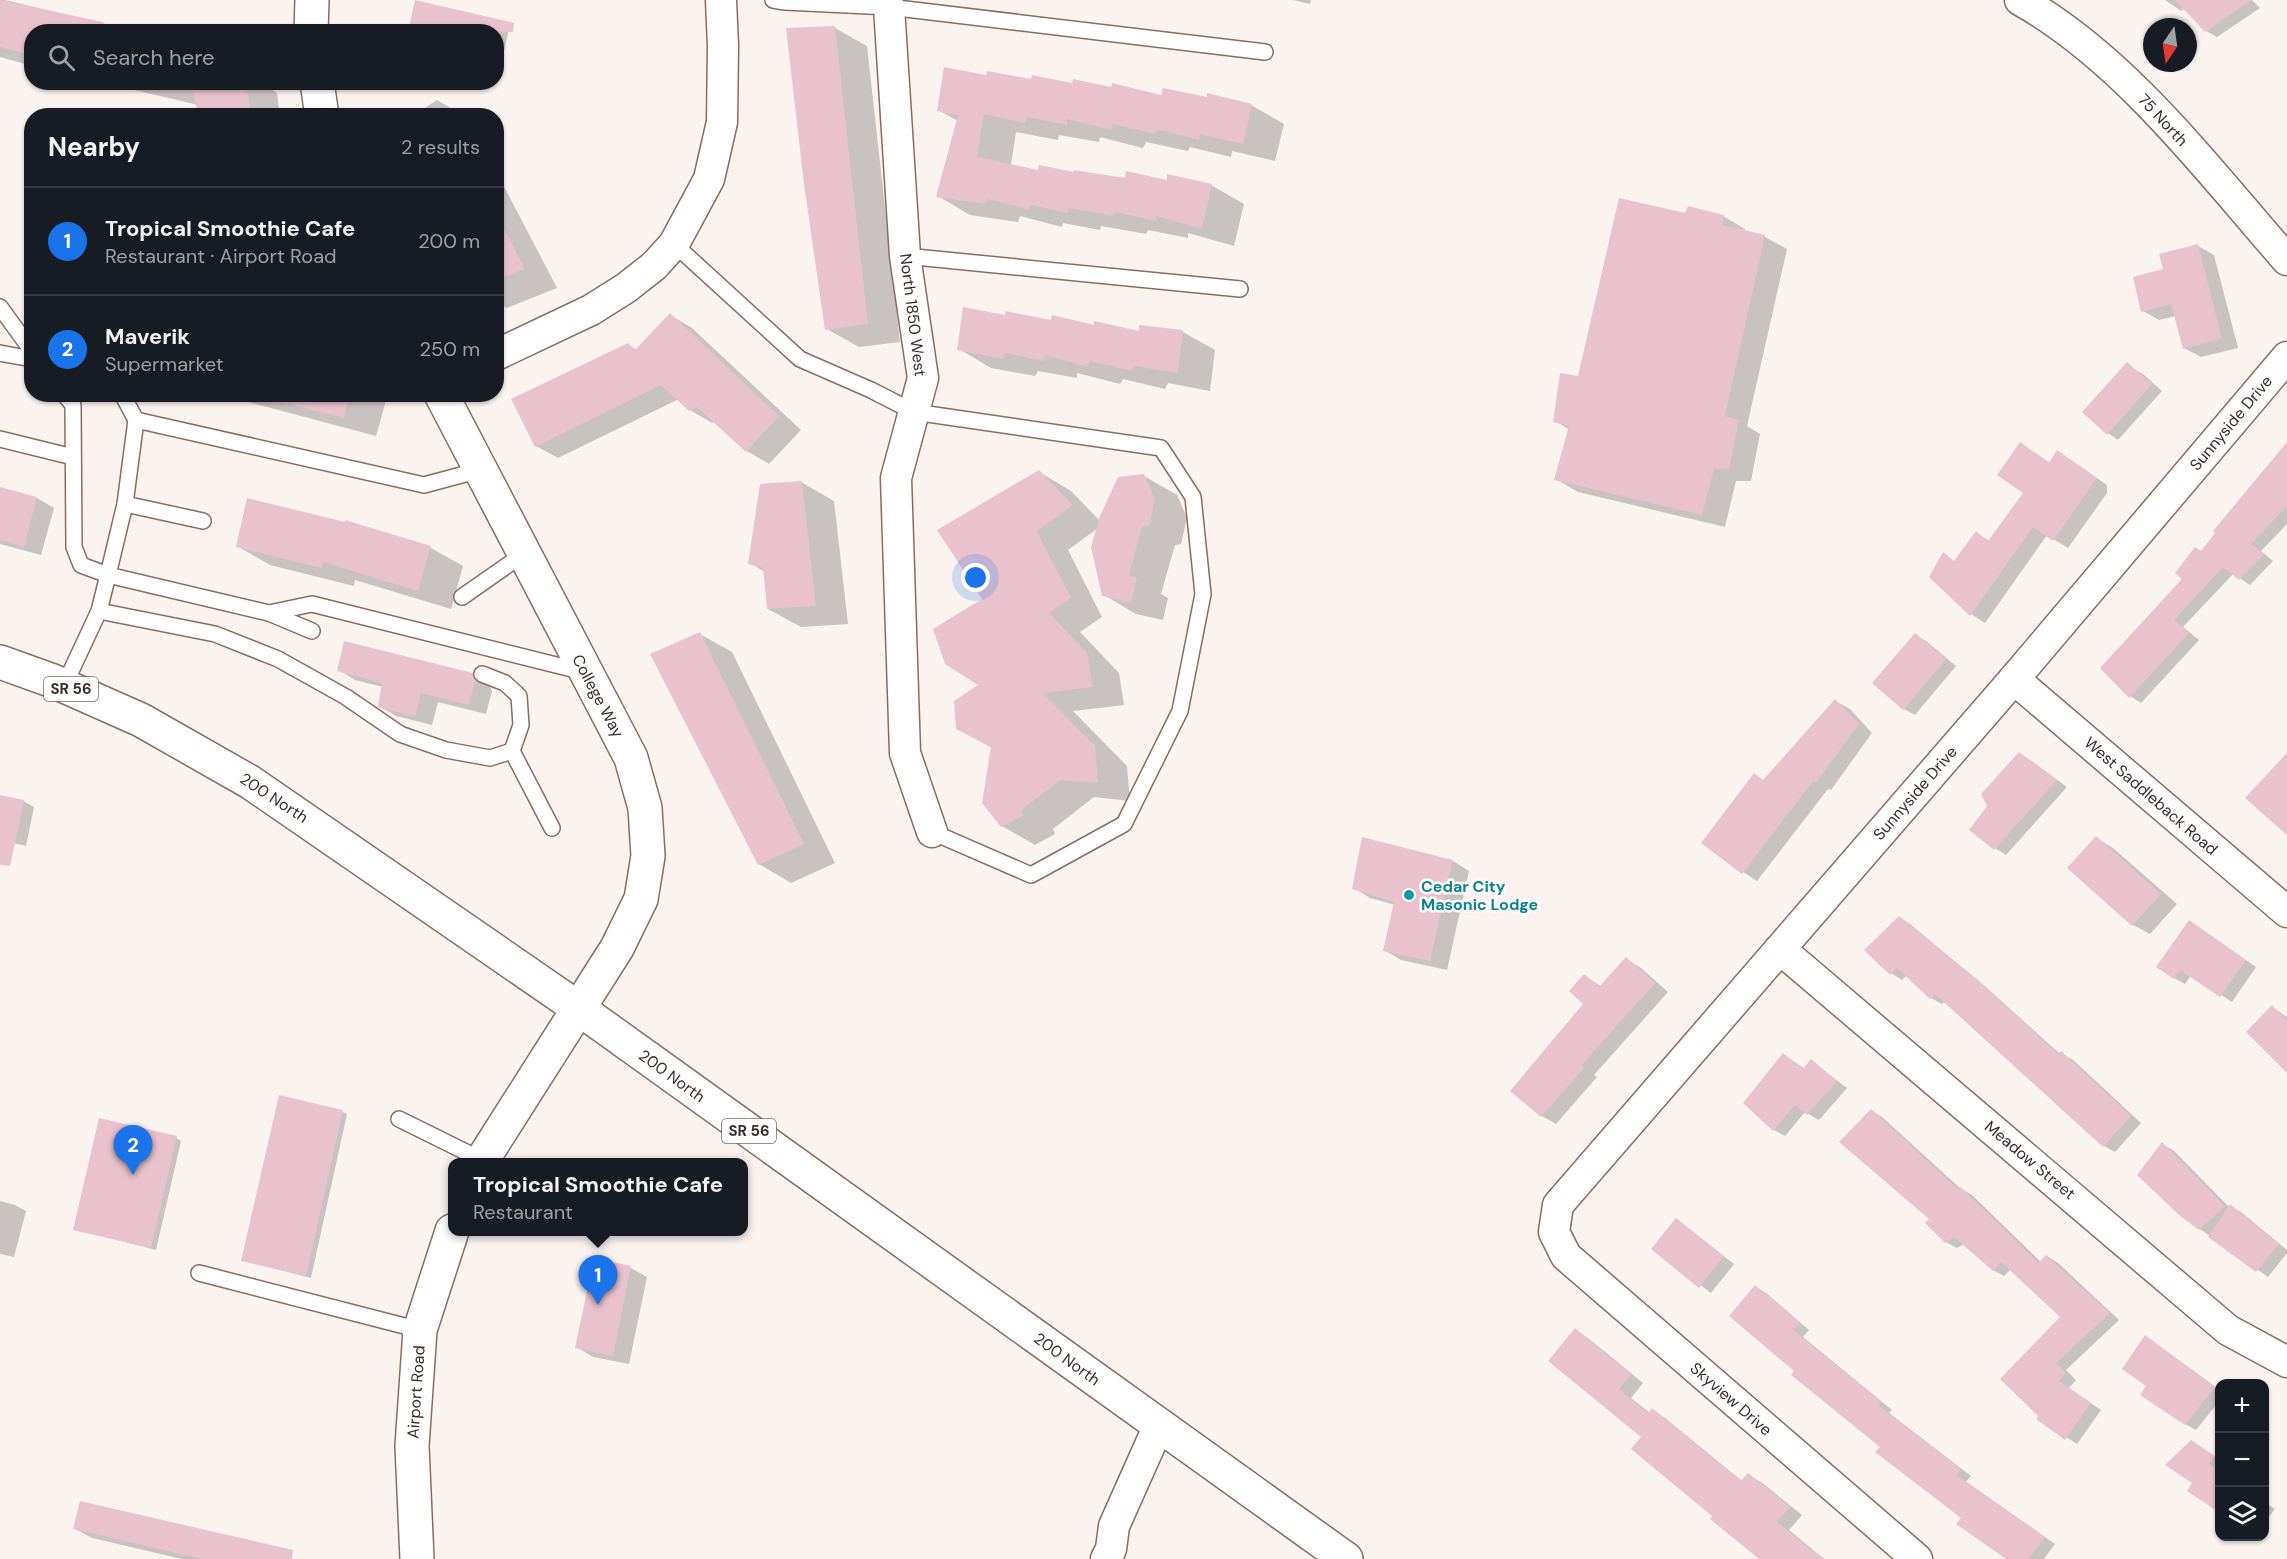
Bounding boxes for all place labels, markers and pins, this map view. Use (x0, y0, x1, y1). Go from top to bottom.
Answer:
place label: Cedar City Masonic Lodge (1421, 876, 1538, 915)
marker: Cedar City Masonic Lodge (1402, 888, 1416, 902)
pin: 2 (114, 1126, 152, 1175)
pin: 1 (578, 1256, 618, 1305)

